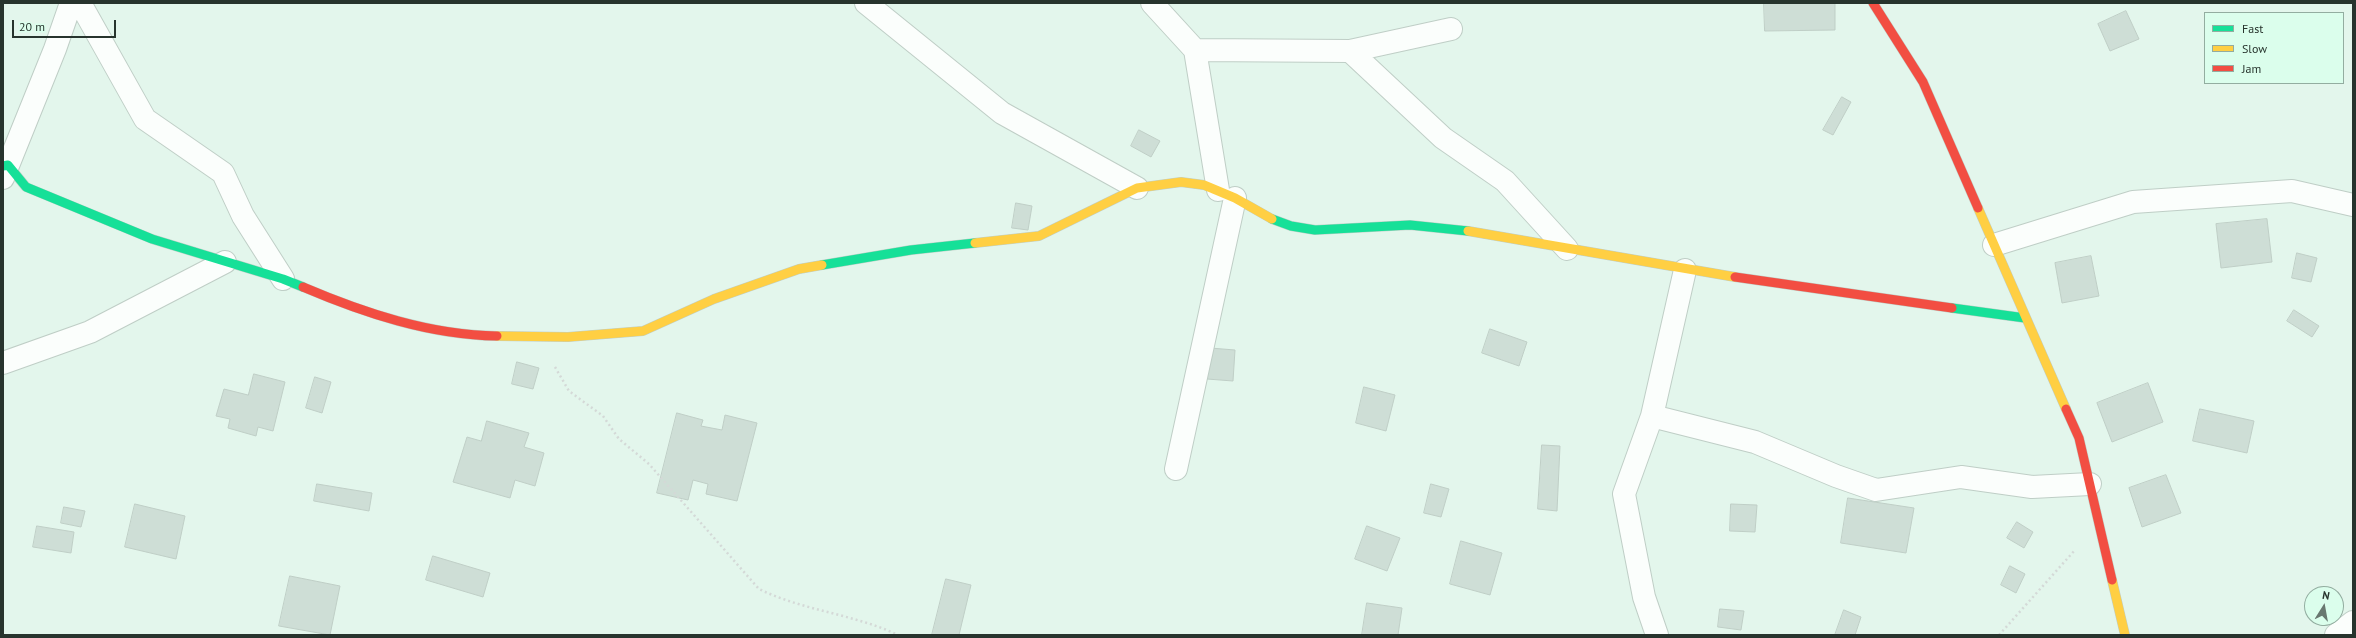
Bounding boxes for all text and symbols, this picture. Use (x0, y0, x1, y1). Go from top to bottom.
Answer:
scale bar (14, 12, 118, 38)
legend (2204, 12, 2344, 84)
text: 20 m (19, 19, 45, 34)
text: Fast (2242, 21, 2263, 36)
text: Slow (2242, 41, 2267, 56)
text: Jam (2242, 61, 2261, 76)
north arrow (2304, 586, 2344, 626)
text: N (2321, 588, 2331, 603)

